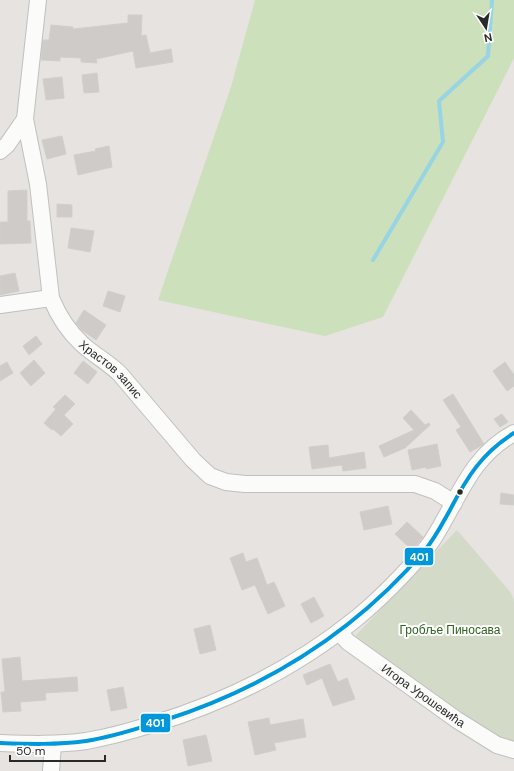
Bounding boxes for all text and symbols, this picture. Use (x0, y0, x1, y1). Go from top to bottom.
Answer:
north arrow (466, 8, 506, 48)
text: N (483, 30, 493, 45)
street label: Храстов запис (75, 337, 146, 402)
unlabelled marker (455, 487, 465, 497)
line badge: 401 (404, 547, 434, 566)
text: 401 (410, 550, 428, 564)
park label: Гробље Пиносава (399, 622, 501, 638)
street label: Игора Урошевића (378, 660, 468, 731)
line badge: 401 (140, 713, 171, 733)
text: 401 (146, 716, 164, 730)
scale bar (10, 737, 105, 763)
text: 50 m (16, 743, 45, 759)

